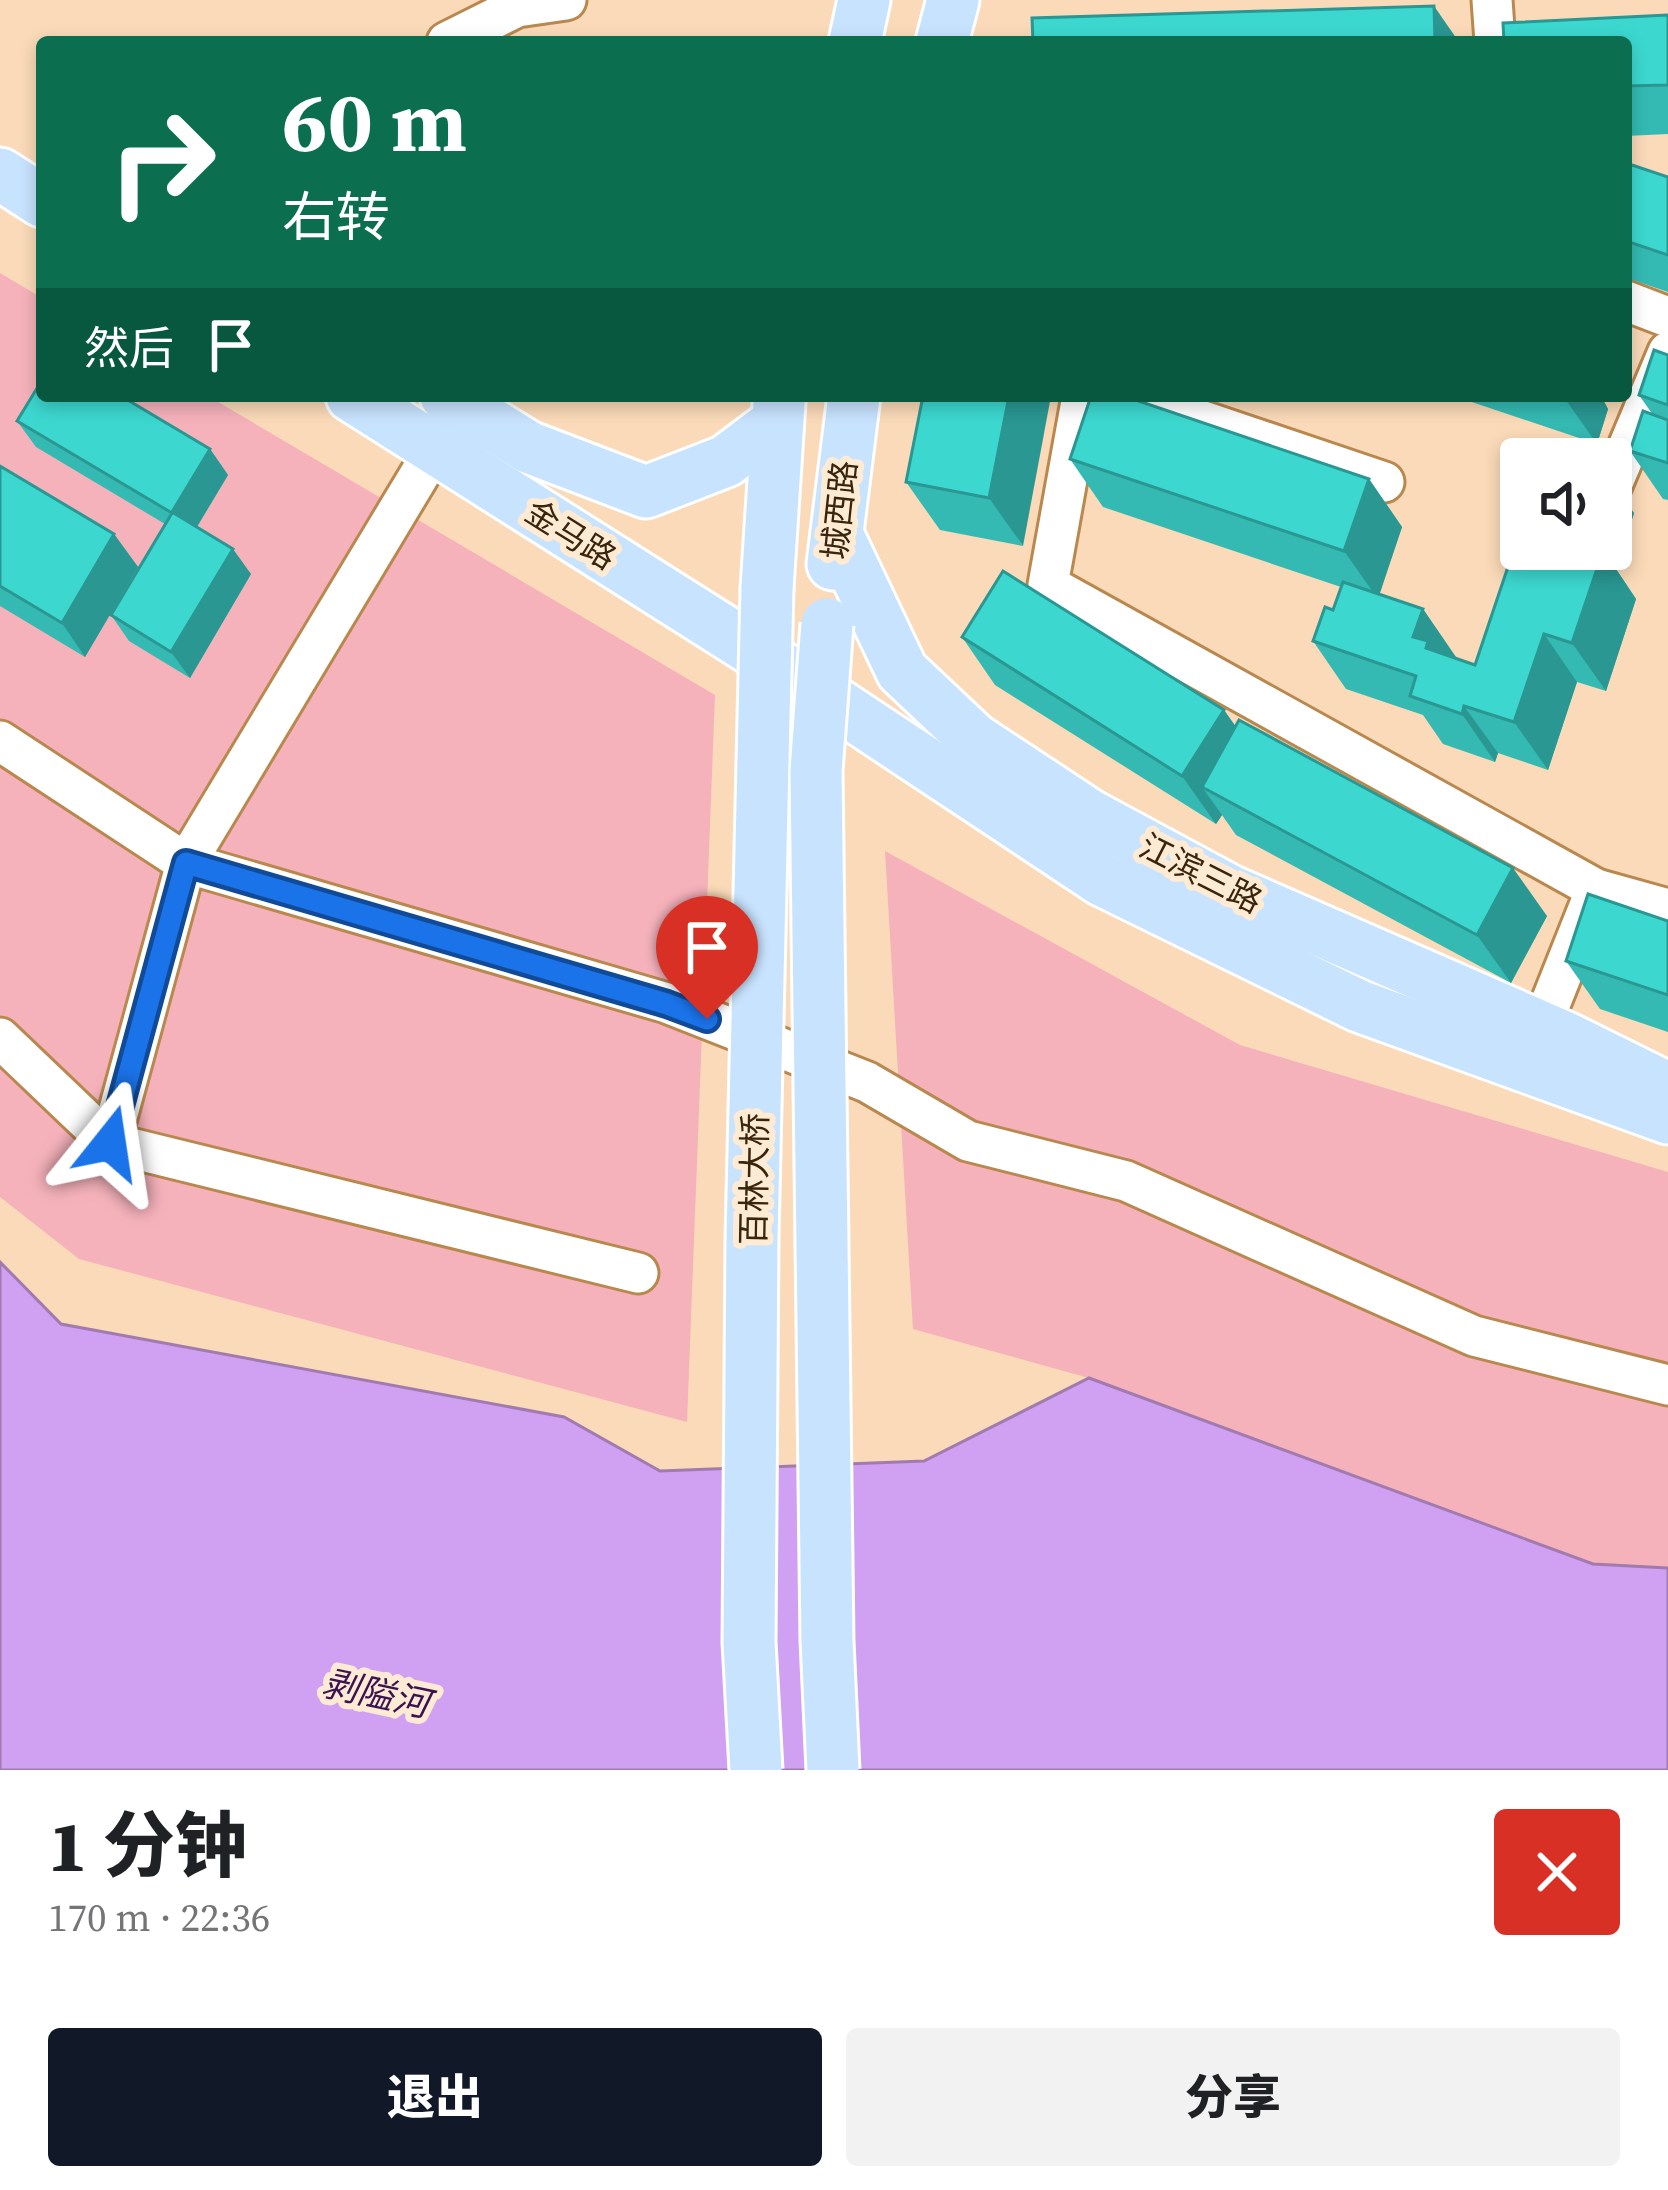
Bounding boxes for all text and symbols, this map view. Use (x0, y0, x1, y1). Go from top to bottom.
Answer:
text: 60 m (282, 64, 467, 179)
icon: right (84, 84, 240, 240)
text: 右转 (282, 180, 390, 254)
icon: arrive (198, 312, 264, 378)
text: 然后 (84, 317, 174, 379)
map controls (1500, 438, 1632, 570)
button: sound (1500, 438, 1632, 570)
street label: 城西路 (812, 458, 867, 562)
street label: 金马路 (517, 489, 625, 580)
street label: 江滨三路 (1132, 823, 1270, 923)
pin (656, 896, 758, 1019)
icon: arrive (674, 914, 740, 980)
position arrow (47, 1080, 173, 1206)
street label: 百林大桥 (731, 1113, 778, 1245)
water label: 剥隘河 (318, 1658, 440, 1730)
text: 1 分钟 (48, 1796, 247, 1895)
button: close (1494, 1809, 1620, 1935)
text: 170 m · 22:36 (48, 1891, 270, 1944)
button: 退出 (48, 2028, 822, 2166)
button: 分享 (846, 2028, 1620, 2166)

